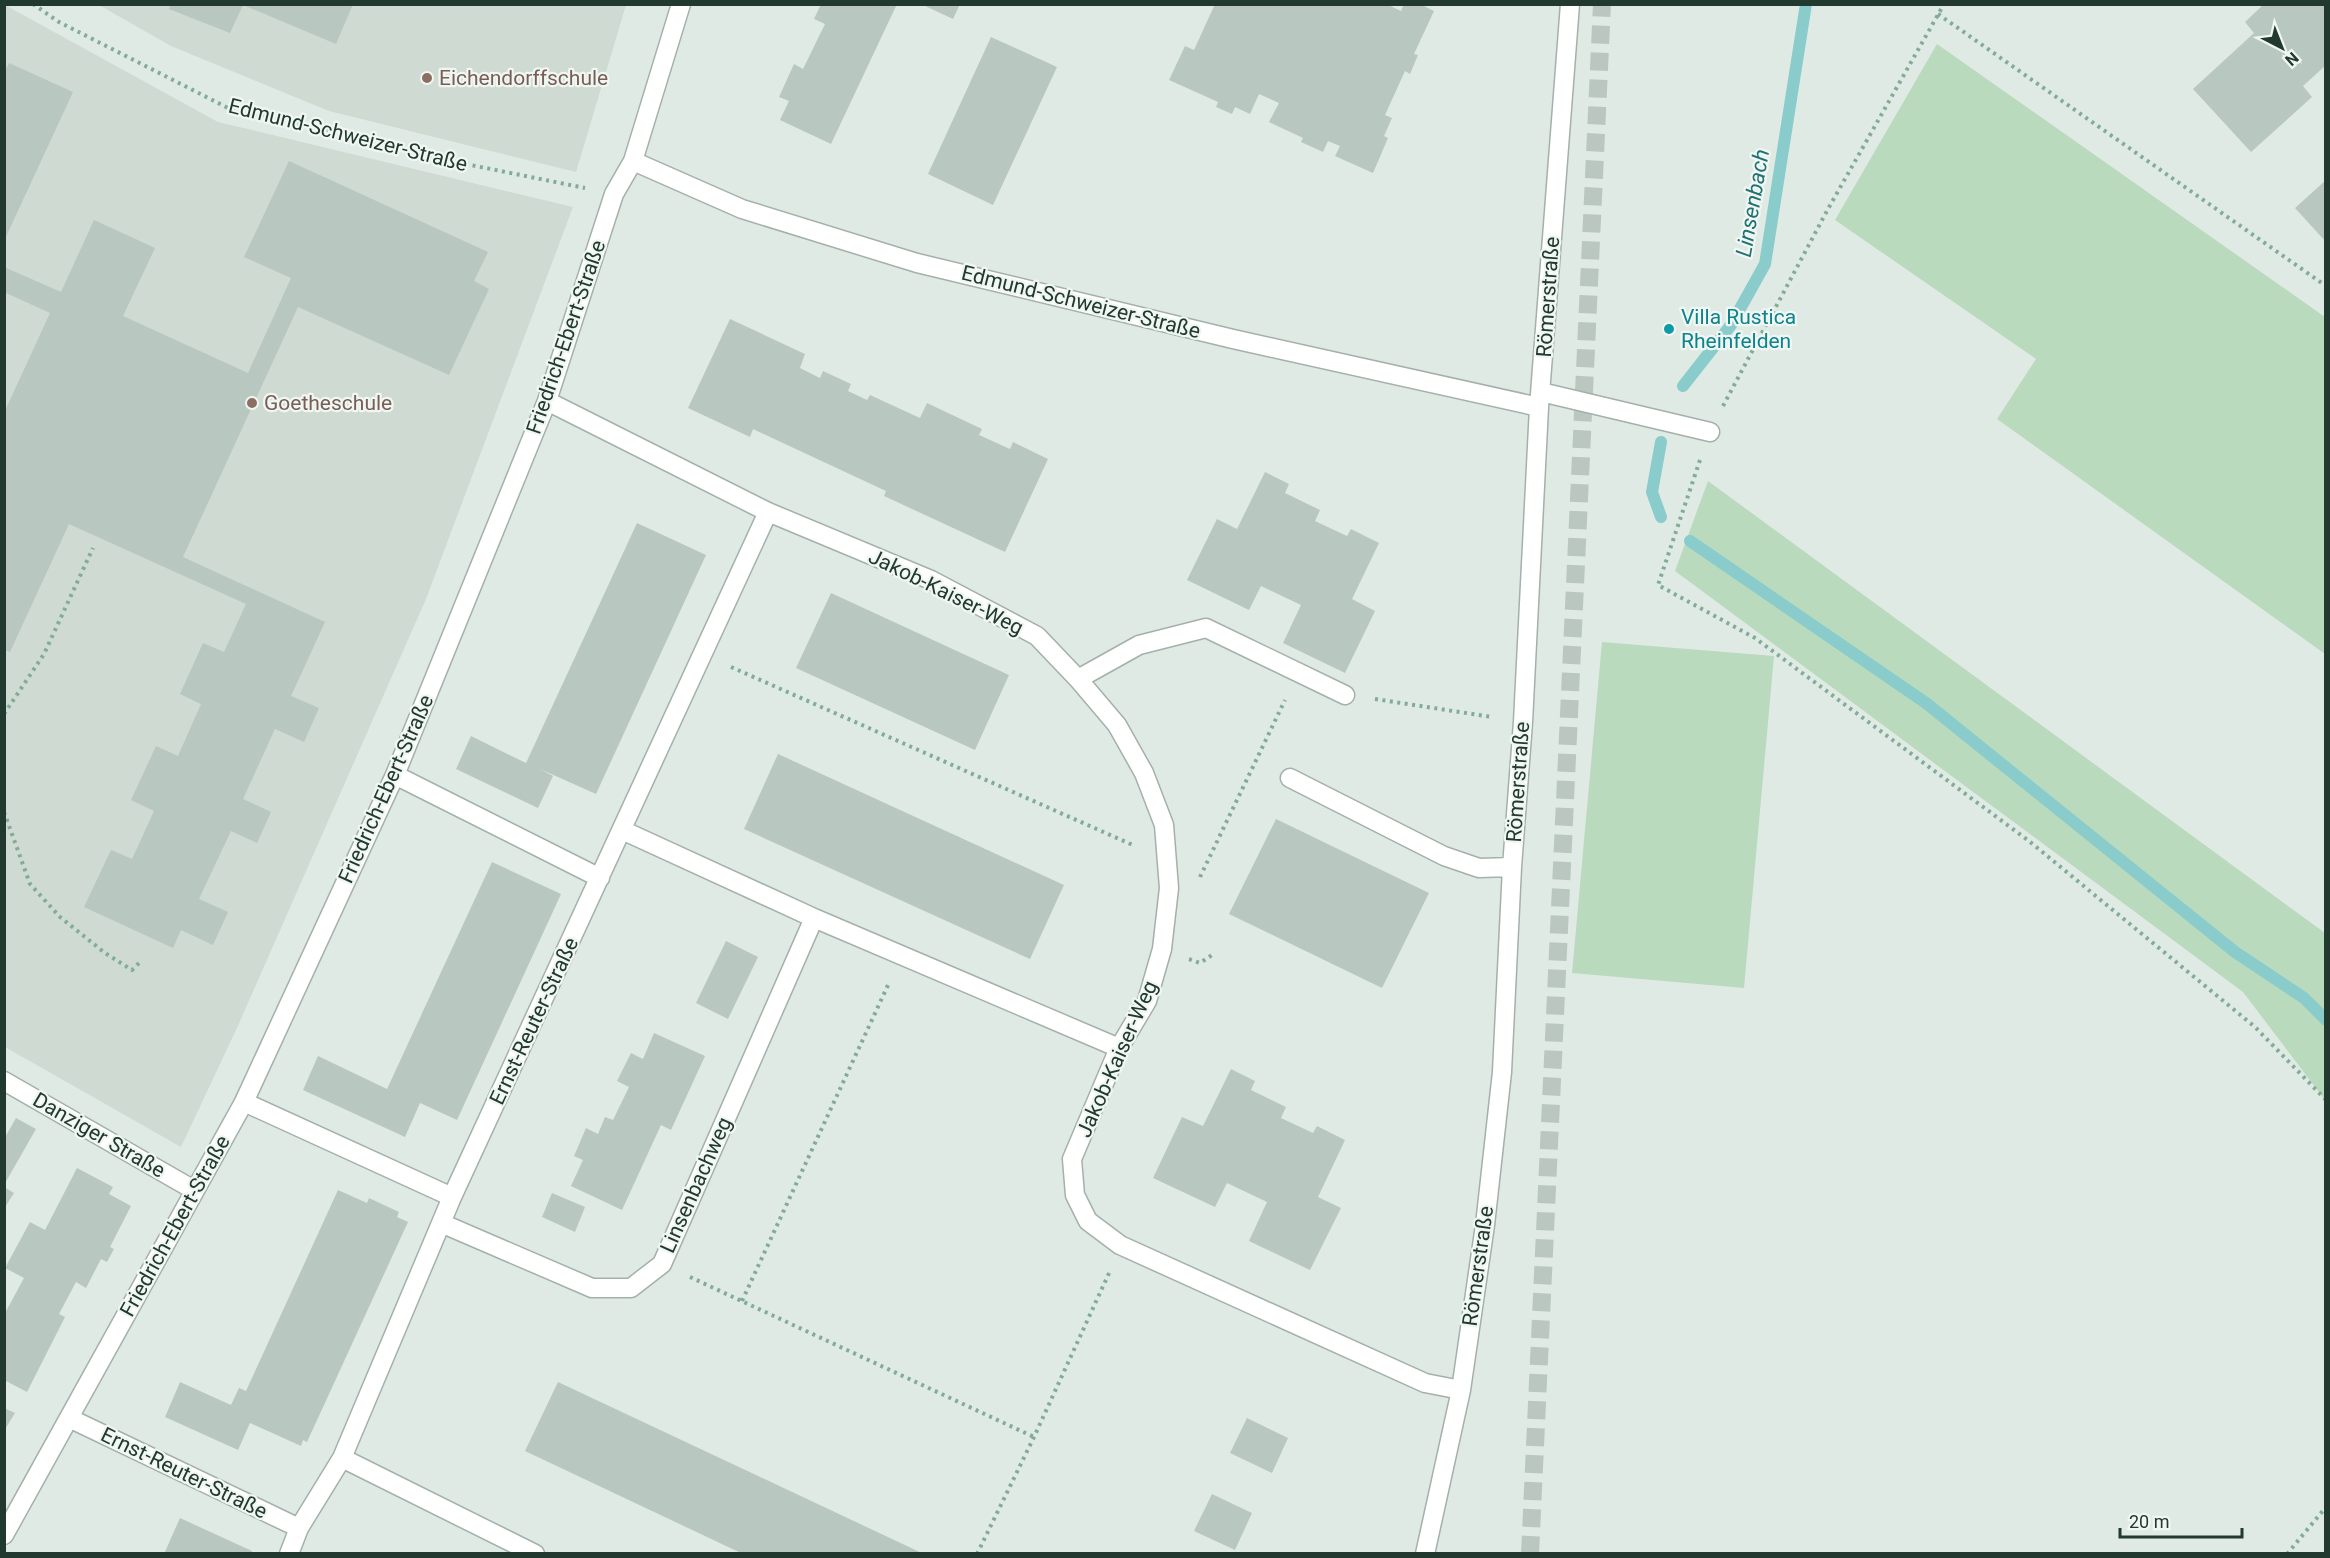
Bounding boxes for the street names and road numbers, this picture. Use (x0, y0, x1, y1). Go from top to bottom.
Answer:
street label: Edmund-Schweizer-Straße (226, 94, 470, 176)
street label: Römerstraße (1532, 236, 1564, 358)
street label: Friedrich-Ebert-Straße (522, 237, 610, 437)
street label: Edmund-Schweizer-Straße (959, 261, 1203, 343)
street label: Jakob-Kaiser-Weg (865, 544, 1027, 640)
street label: Friedrich-Ebert-Straße (334, 691, 438, 887)
street label: Römerstraße (1502, 721, 1534, 843)
street label: Ernst-Reuter-Straße (485, 934, 583, 1108)
street label: Jakob-Kaiser-Weg (1072, 977, 1162, 1141)
street label: Danziger Straße (29, 1087, 169, 1183)
street label: Linsenbachweg (655, 1113, 737, 1257)
street label: Friedrich-Ebert-Straße (115, 1131, 235, 1321)
street label: Römerstraße (1458, 1204, 1498, 1328)
street label: Ernst-Reuter-Straße (97, 1422, 271, 1524)

